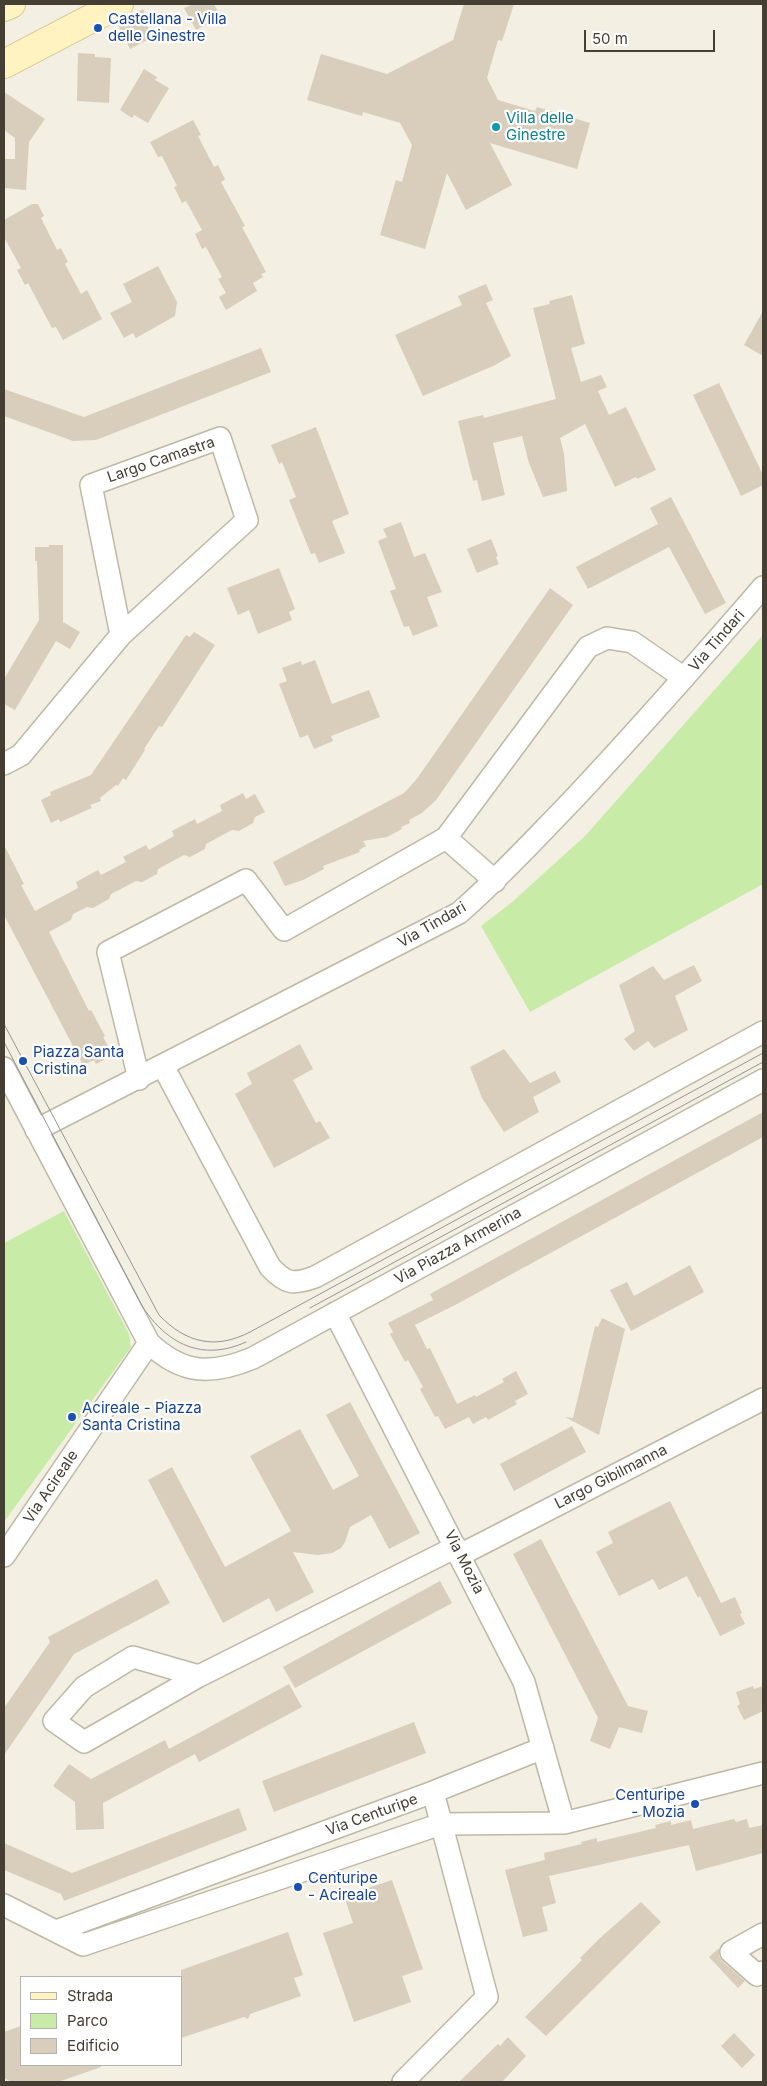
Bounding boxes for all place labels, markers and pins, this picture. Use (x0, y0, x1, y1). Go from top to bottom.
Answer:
place label: Castellana - Villa delle Ginestre (108, 10, 227, 45)
marker: Castellana - Villa delle Ginestre (92, 22, 104, 34)
place label: Villa delle Ginestre (506, 109, 574, 144)
marker: Villa delle Ginestre (490, 121, 502, 133)
place label: Piazza Santa Cristina (33, 1043, 124, 1078)
marker: Piazza Santa Cristina (17, 1055, 29, 1067)
place label: Acireale - Piazza Santa Cristina (82, 1399, 202, 1434)
marker: Acireale - Piazza Santa Cristina (66, 1411, 78, 1423)
place label: Centuripe - Mozia (615, 1786, 685, 1821)
marker: Centuripe - Mozia (689, 1798, 701, 1810)
place label: Centuripe - Acireale (308, 1869, 378, 1904)
marker: Centuripe - Acireale (292, 1881, 304, 1893)

